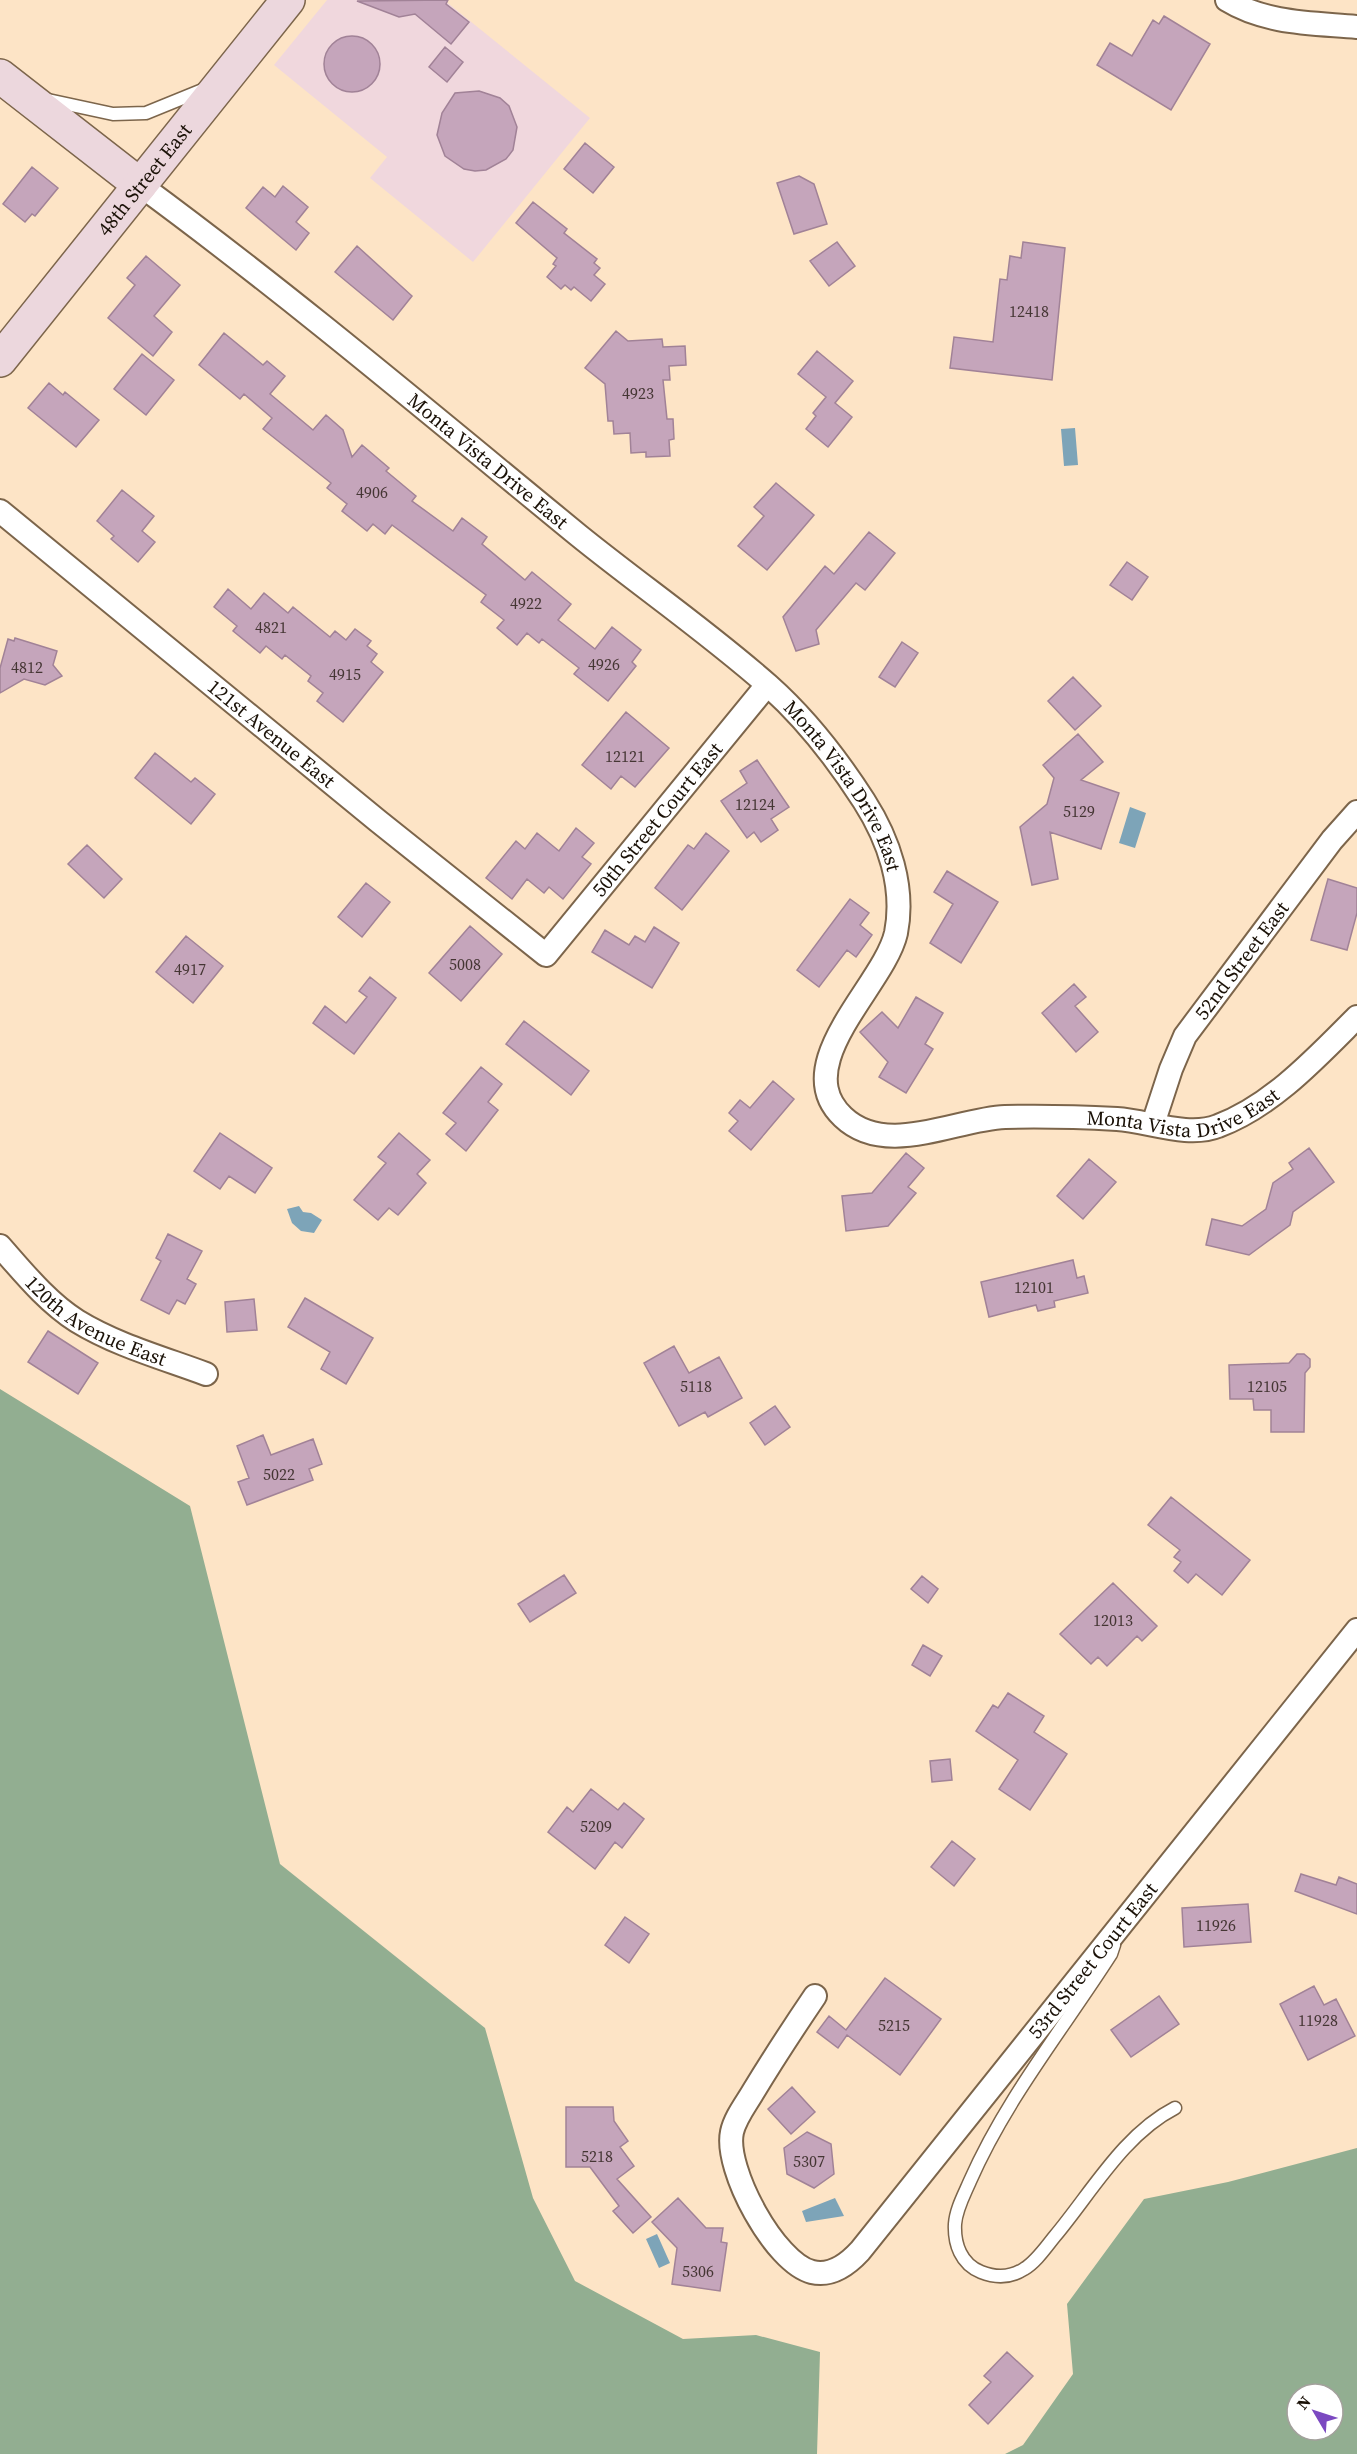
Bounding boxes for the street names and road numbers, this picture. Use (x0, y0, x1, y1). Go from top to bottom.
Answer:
street label: 48th Street East (91, 117, 198, 242)
street label: Monta Vista Drive East (402, 386, 575, 536)
street label: 121st Avenue East (202, 673, 342, 795)
street label: Monta Vista Drive East (777, 694, 908, 875)
street label: 50th Street Court East (585, 736, 729, 903)
street label: 52nd Street East (1188, 895, 1296, 1026)
street label: Monta Vista Drive East (1086, 1081, 1285, 1144)
street label: 120th Avenue East (19, 1269, 171, 1373)
street label: 53rd Street Court East (1021, 1876, 1164, 2045)

